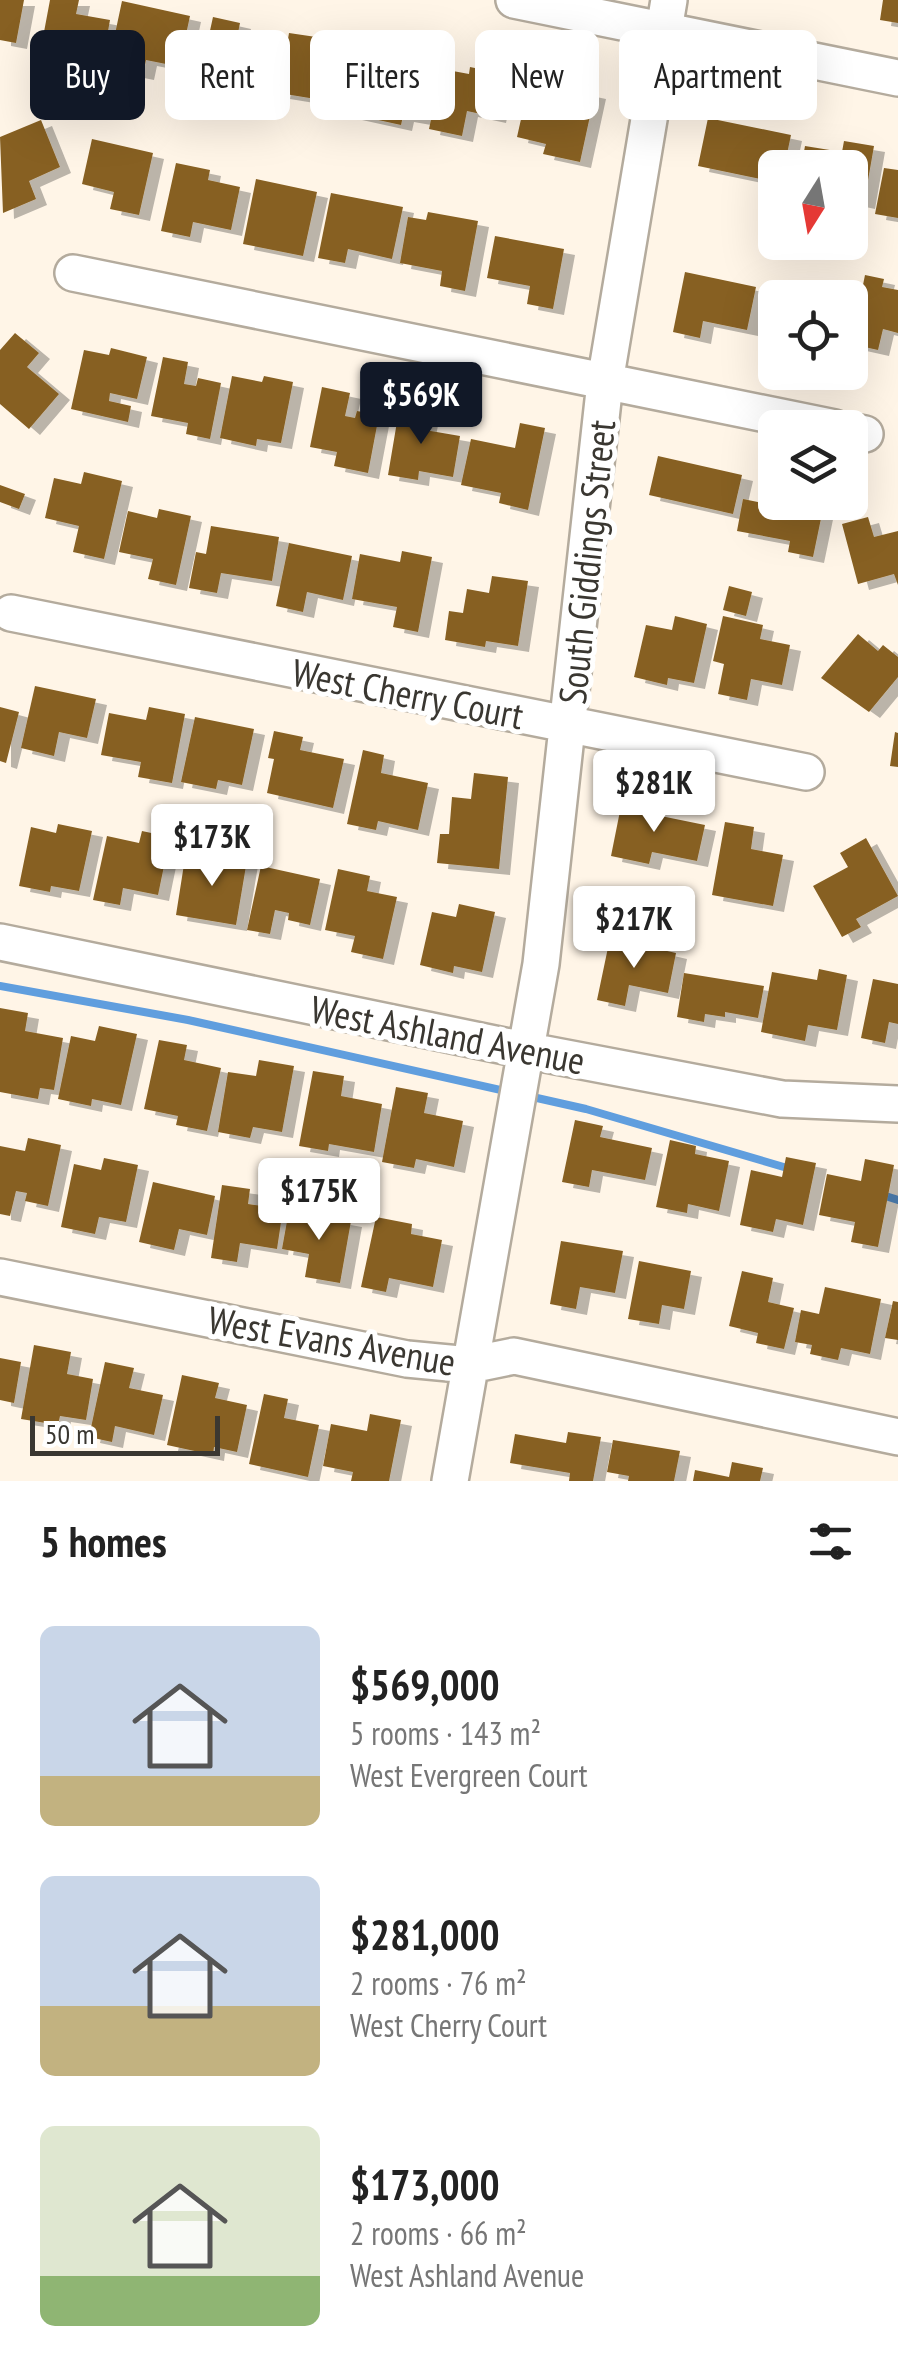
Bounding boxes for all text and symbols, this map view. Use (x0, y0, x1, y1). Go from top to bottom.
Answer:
chip: Buy (30, 30, 145, 120)
chip: Rent (165, 30, 290, 120)
chip: Filters (310, 30, 455, 120)
chip: New (475, 30, 599, 120)
chip: Apartment (619, 30, 817, 120)
north arrow (758, 150, 868, 260)
map controls (758, 150, 868, 520)
button: locate (758, 280, 868, 390)
pin: $569K (351, 362, 491, 447)
text: $569K (382, 373, 460, 415)
button: layers (758, 410, 868, 520)
street label: South Giddings Street (547, 417, 625, 706)
street label: West Cherry Court (288, 647, 528, 739)
pin: $281K (584, 750, 724, 835)
text: $281K (615, 761, 693, 803)
pin: $173K (142, 804, 282, 889)
text: $173K (173, 815, 251, 857)
pin: $217K (564, 886, 704, 971)
text: $217K (595, 897, 673, 939)
street label: West Ashland Avenue (307, 983, 589, 1085)
pin: $175K (249, 1158, 389, 1243)
text: $175K (280, 1169, 358, 1211)
street label: West Evans Avenue (205, 1294, 459, 1386)
scale bar (30, 1411, 220, 1456)
text: 50 m (45, 1415, 94, 1452)
text: 5 homes (40, 1514, 167, 1569)
icon: filters (803, 1514, 858, 1569)
text: $569,000 (350, 1657, 500, 1712)
icon: home (120, 1666, 240, 1786)
text: 5 rooms · 143 m² (350, 1712, 541, 1754)
text: West Evergreen Court (350, 1754, 588, 1796)
text: $281,000 (350, 1907, 500, 1962)
icon: home (120, 1916, 240, 2036)
text: 2 rooms · 76 m² (350, 1962, 527, 2004)
text: West Cherry Court (350, 2004, 547, 2046)
text: $173,000 (350, 2157, 500, 2212)
icon: home (120, 2166, 240, 2286)
text: 2 rooms · 66 m² (350, 2212, 527, 2254)
text: West Ashland Avenue (350, 2254, 584, 2296)

